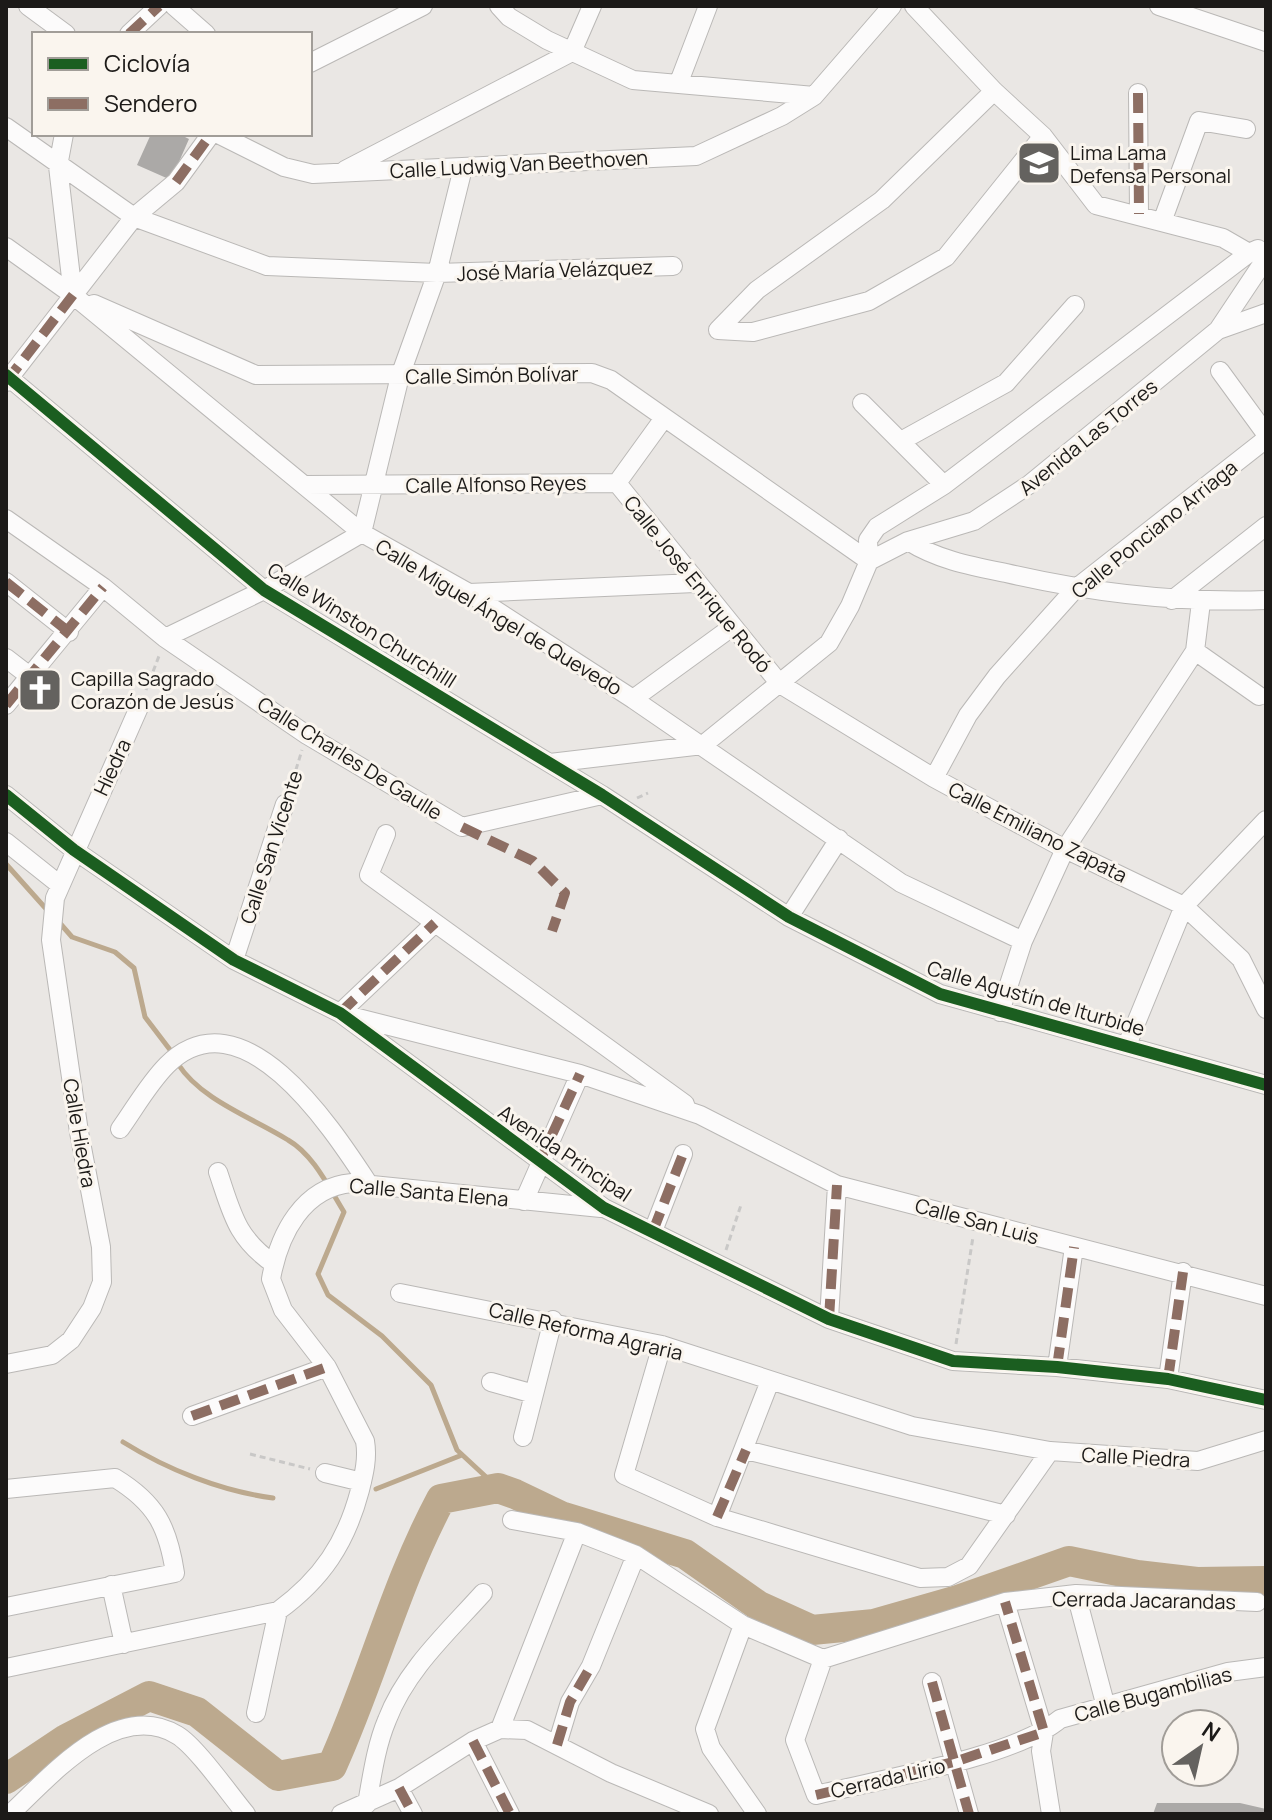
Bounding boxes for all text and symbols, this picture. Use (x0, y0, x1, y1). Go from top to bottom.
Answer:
legend (32, 32, 312, 136)
text: Ciclovía (104, 46, 190, 79)
text: Sendero (104, 86, 198, 119)
school or university icon: Lima Lama Defensa Personal (1015, 139, 1063, 187)
place label: Lima Lama Defensa Personal (1070, 139, 1231, 189)
street label: Calle Ludwig Van Beethoven (389, 144, 649, 184)
street label: José María Velázquez (456, 253, 654, 287)
street label: Calle Simón Bolívar (405, 360, 579, 390)
street label: Avenida Las Torres (1013, 373, 1163, 501)
street label: Calle Ponciano Arriaga (1065, 454, 1243, 604)
street label: Calle Alfonso Reyes (405, 469, 587, 499)
street label: Calle José Enrique Rodó (618, 490, 778, 678)
street label: Calle Miguel Ángel de Quevedo (371, 533, 627, 702)
street label: Calle Winston Churchilll (262, 556, 462, 694)
place label: Capilla Sagrado Corazón de Jesús (71, 665, 234, 715)
church icon: Capilla Sagrado Corazón de Jesús (16, 666, 64, 714)
street label: Calle Charles De Gaulle (253, 690, 447, 826)
street label: Hiedra (87, 734, 137, 800)
street label: Calle San Vicente (234, 767, 308, 927)
street label: Calle Emiliano Zapata (944, 775, 1132, 889)
street label: Calle Agustín de Iturbide (924, 954, 1148, 1042)
street label: Calle Hiedra (57, 1076, 103, 1190)
street label: Avenida Principal (493, 1098, 637, 1208)
street label: Calle Santa Elena (348, 1172, 510, 1212)
street label: Calle San Luis (912, 1192, 1042, 1250)
street label: Calle Reforma Agraria (487, 1296, 685, 1366)
street label: Calle Piedra (1081, 1441, 1191, 1473)
street label: Cerrada Jacarandas (1052, 1585, 1236, 1615)
street label: Calle Bugambilias (1071, 1660, 1235, 1728)
north arrow (1160, 1708, 1240, 1788)
text: N (1196, 1715, 1226, 1748)
street label: Cerrada Lirio (828, 1752, 948, 1804)

